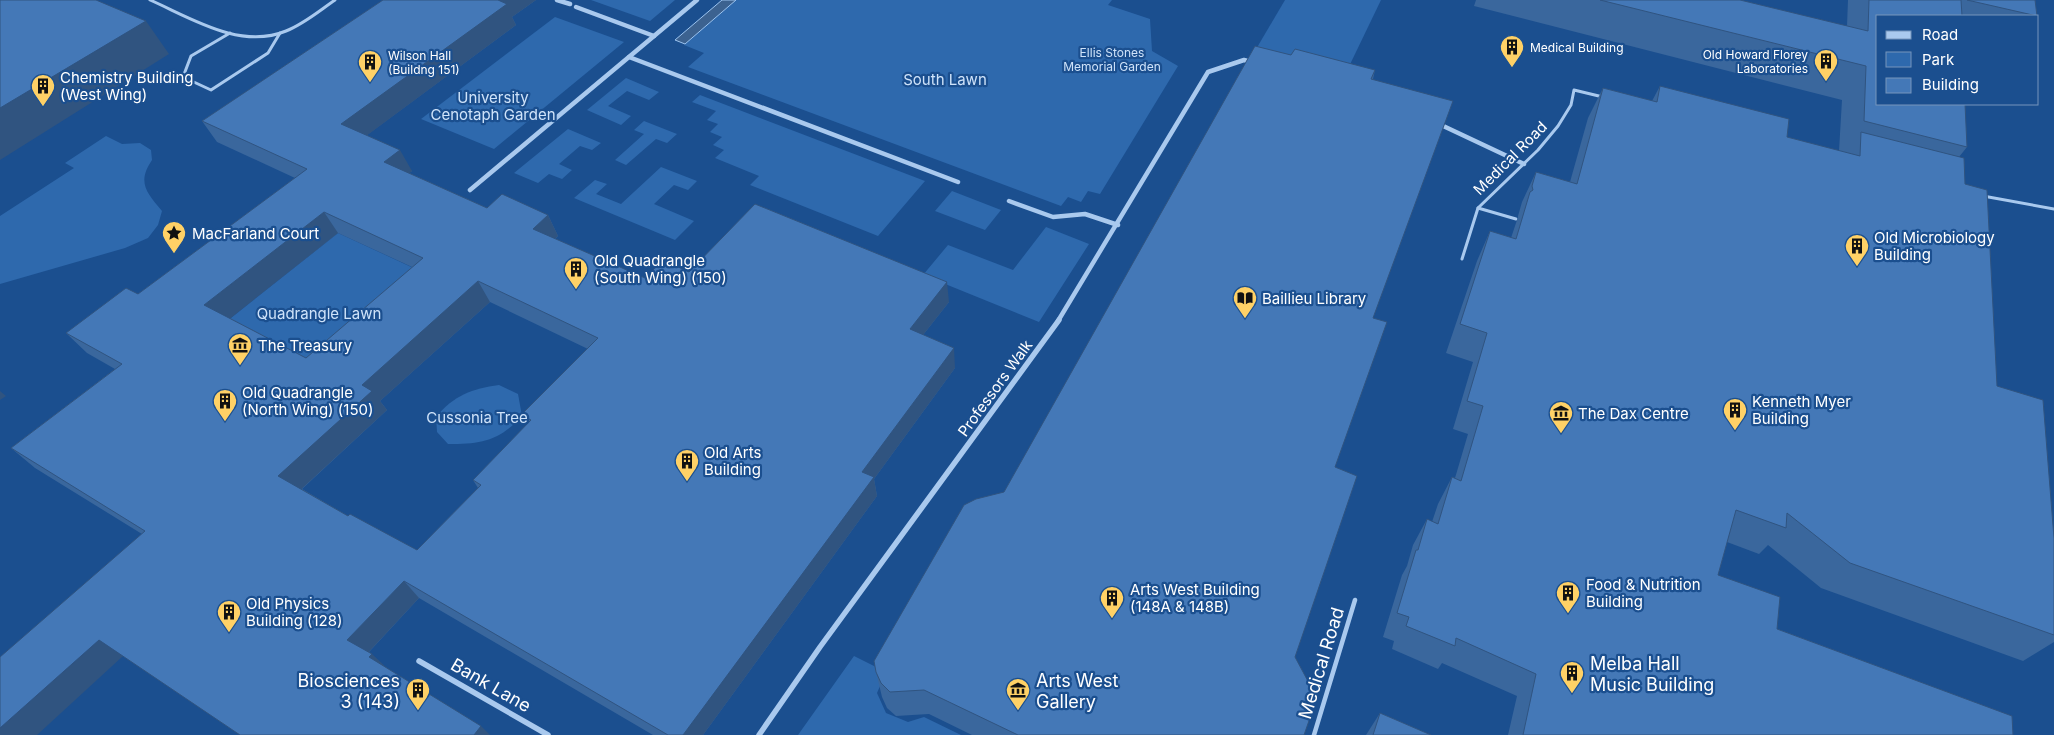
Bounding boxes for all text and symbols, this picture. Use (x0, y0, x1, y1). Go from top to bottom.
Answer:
legend (1876, 15, 2039, 105)
text: Road (1922, 25, 1958, 44)
building icon: Medical Building (1499, 34, 1525, 68)
place label: Medical Building (1530, 40, 1624, 55)
park label: Ellis Stones Memorial Garden (1063, 45, 1161, 74)
place label: Old Howard Florey Laboratories (1703, 47, 1808, 76)
place label: Wilson Hall (Buildng 151) (388, 48, 460, 77)
building icon: Old Howard Florey Laboratories (1813, 48, 1839, 82)
building icon: Wilson Hall (Buildng 151) (357, 49, 383, 83)
text: Park (1922, 50, 1955, 69)
place label: Chemistry Building (West Wing) (60, 68, 194, 104)
park label: South Lawn (903, 70, 987, 89)
building icon: Chemistry Building (West Wing) (30, 73, 56, 107)
text: Building (1922, 75, 1979, 94)
park label: University Cenotaph Garden (430, 88, 556, 124)
street label: Medical Road (1469, 117, 1551, 199)
place icon: MacFarland Court (161, 220, 187, 254)
place label: MacFarland Court (192, 224, 319, 243)
place label: Old Microbiology Building (1874, 228, 1995, 264)
building icon: Old Microbiology Building (1844, 233, 1870, 267)
place label: Old Quadrangle (South Wing) (150) (594, 251, 727, 287)
building icon: Old Quadrangle (South Wing) (150) (563, 256, 589, 290)
library icon: Baillieu Library (1232, 285, 1258, 319)
place label: Baillieu Library (1262, 289, 1367, 308)
park label: Quadrangle Lawn (257, 304, 381, 323)
museum icon: The Treasury (227, 332, 253, 366)
street label: Professors Walk (954, 335, 1037, 440)
place label: The Treasury (258, 336, 353, 355)
place label: Old Quadrangle (North Wing) (150) (242, 383, 373, 419)
building icon: Old Quadrangle (North Wing) (150) (212, 388, 238, 422)
place label: Kenneth Myer Building (1752, 392, 1851, 428)
building icon: Kenneth Myer Building (1722, 397, 1748, 431)
museum icon: The Dax Centre (1548, 400, 1574, 434)
place label: The Dax Centre (1578, 404, 1689, 423)
park label: Cussonia Tree (426, 408, 528, 427)
place label: Old Arts Building (704, 443, 761, 479)
building icon: Old Arts Building (674, 448, 700, 482)
place label: Food & Nutrition Building (1586, 575, 1701, 611)
place label: Arts West Building (148A & 148B) (1130, 580, 1260, 616)
building icon: Food & Nutrition Building (1555, 580, 1581, 614)
building icon: Arts West Building (148A & 148B) (1099, 585, 1125, 619)
place label: Old Physics Building (128) (246, 594, 343, 630)
building icon: Old Physics Building (128) (216, 599, 242, 633)
street label: Medical Road (1294, 605, 1348, 721)
place label: Melba Hall Music Building (1590, 653, 1714, 695)
street label: Bank Lane (447, 654, 535, 716)
building icon: Melba Hall Music Building (1559, 660, 1585, 694)
place label: Biosciences 3 (143) (298, 670, 400, 712)
place label: Arts West Gallery (1036, 670, 1119, 712)
building icon: Biosciences 3 (143) (405, 677, 431, 711)
museum icon: Arts West Gallery (1005, 677, 1031, 711)

